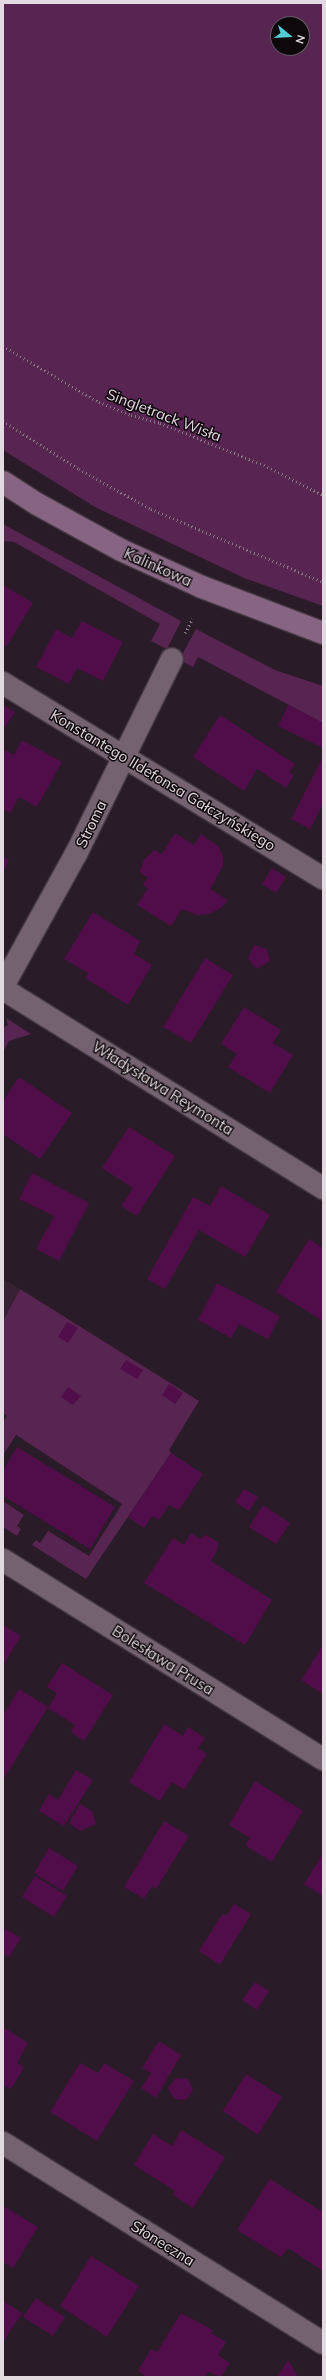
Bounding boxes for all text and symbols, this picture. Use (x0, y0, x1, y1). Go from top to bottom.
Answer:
north arrow (270, 16, 310, 56)
text: N (293, 33, 308, 46)
street label: Singletrack Wisła (104, 385, 224, 445)
street label: Kalinkowa (121, 544, 195, 590)
street label: Konstantego Ildefonsa Gałczyńskiego (47, 706, 279, 854)
street label: Stroma (72, 797, 110, 851)
street label: Władysława Reymonta (89, 1037, 237, 1139)
street label: Bolesława Prusa (109, 1622, 217, 1698)
street label: Słoneczna (128, 2216, 198, 2270)

